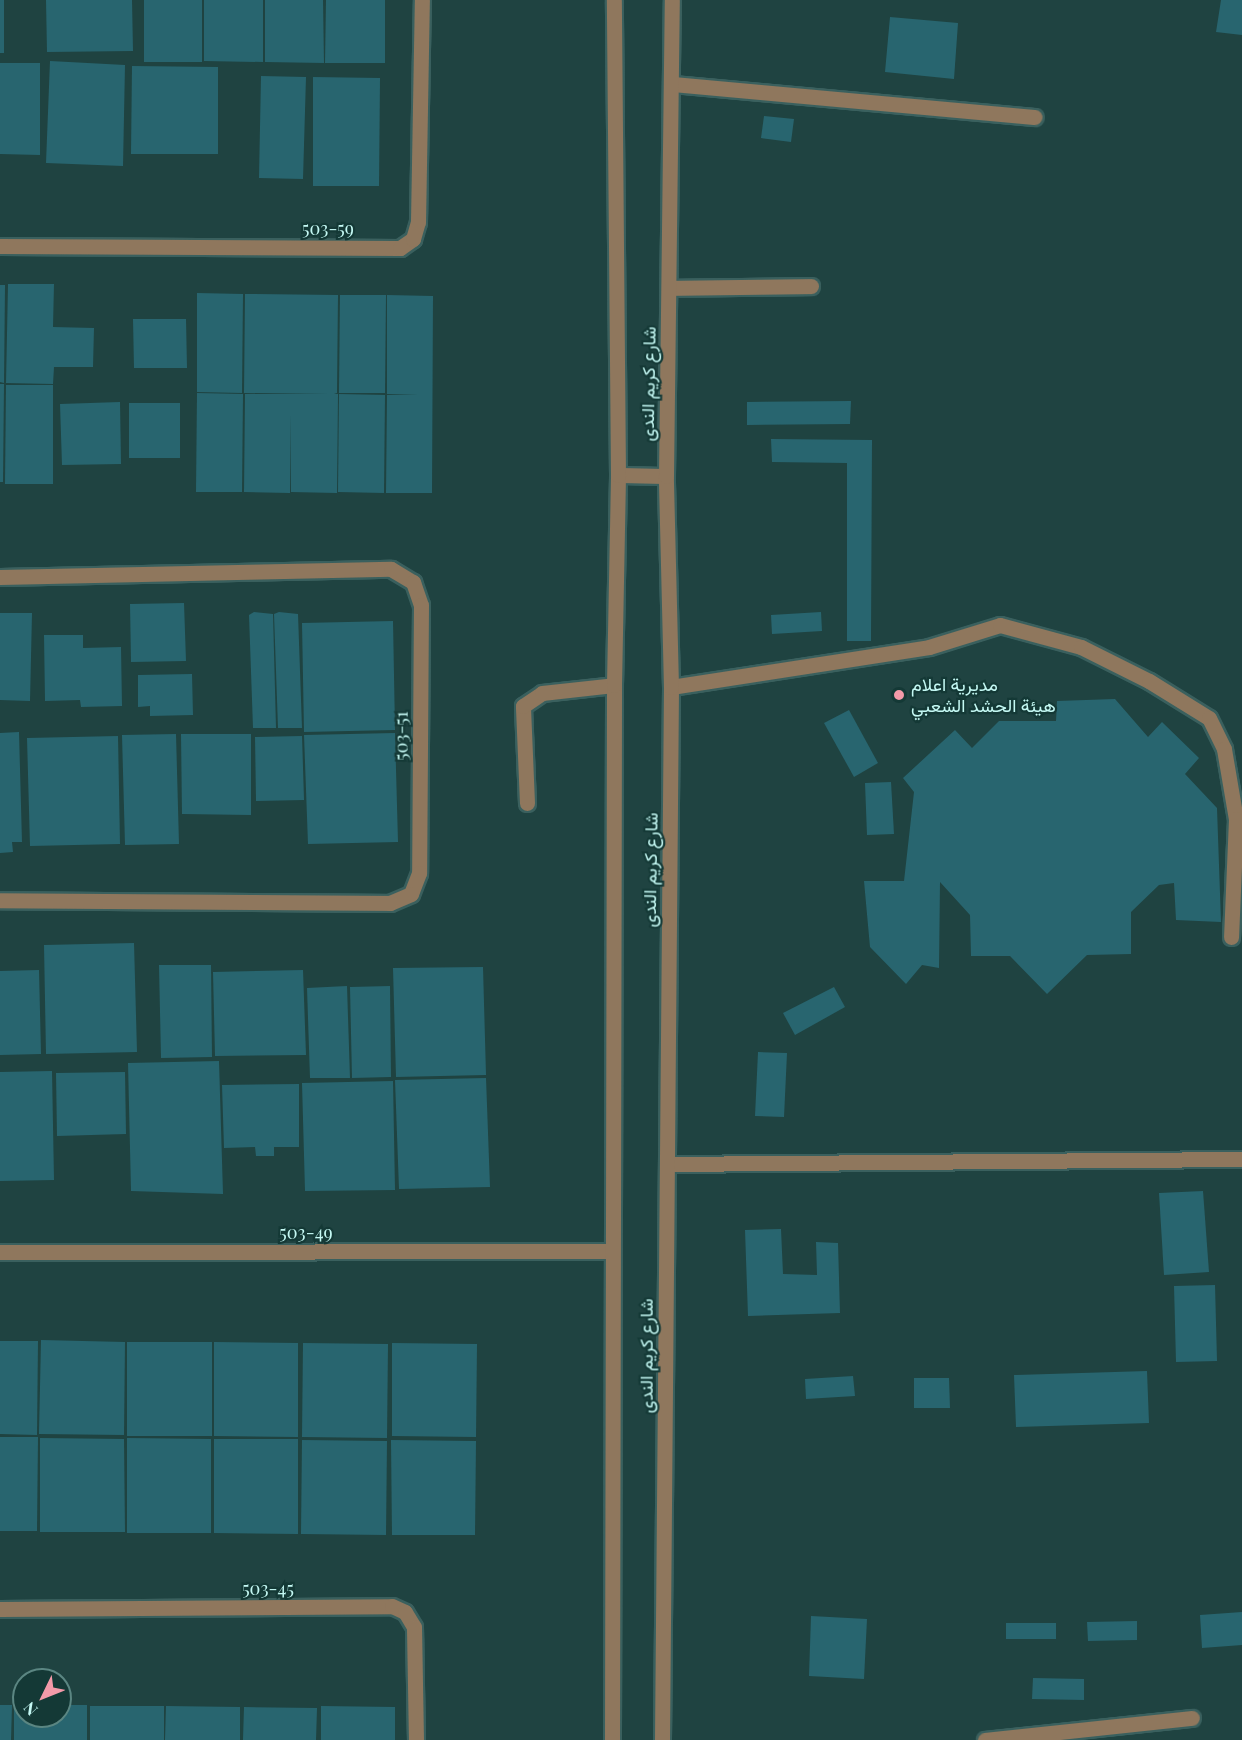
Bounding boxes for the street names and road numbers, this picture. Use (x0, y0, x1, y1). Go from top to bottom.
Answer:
street label: 503-59 (302, 217, 354, 239)
street label: شارع كريم الندى (636, 326, 660, 442)
street label: 503-51 (390, 711, 412, 761)
street label: شارع كريم الندى (638, 812, 662, 928)
street label: 503-49 (279, 1221, 333, 1243)
street label: شارع كريم الندى (635, 1299, 657, 1413)
street label: 503-45 (242, 1577, 294, 1599)

